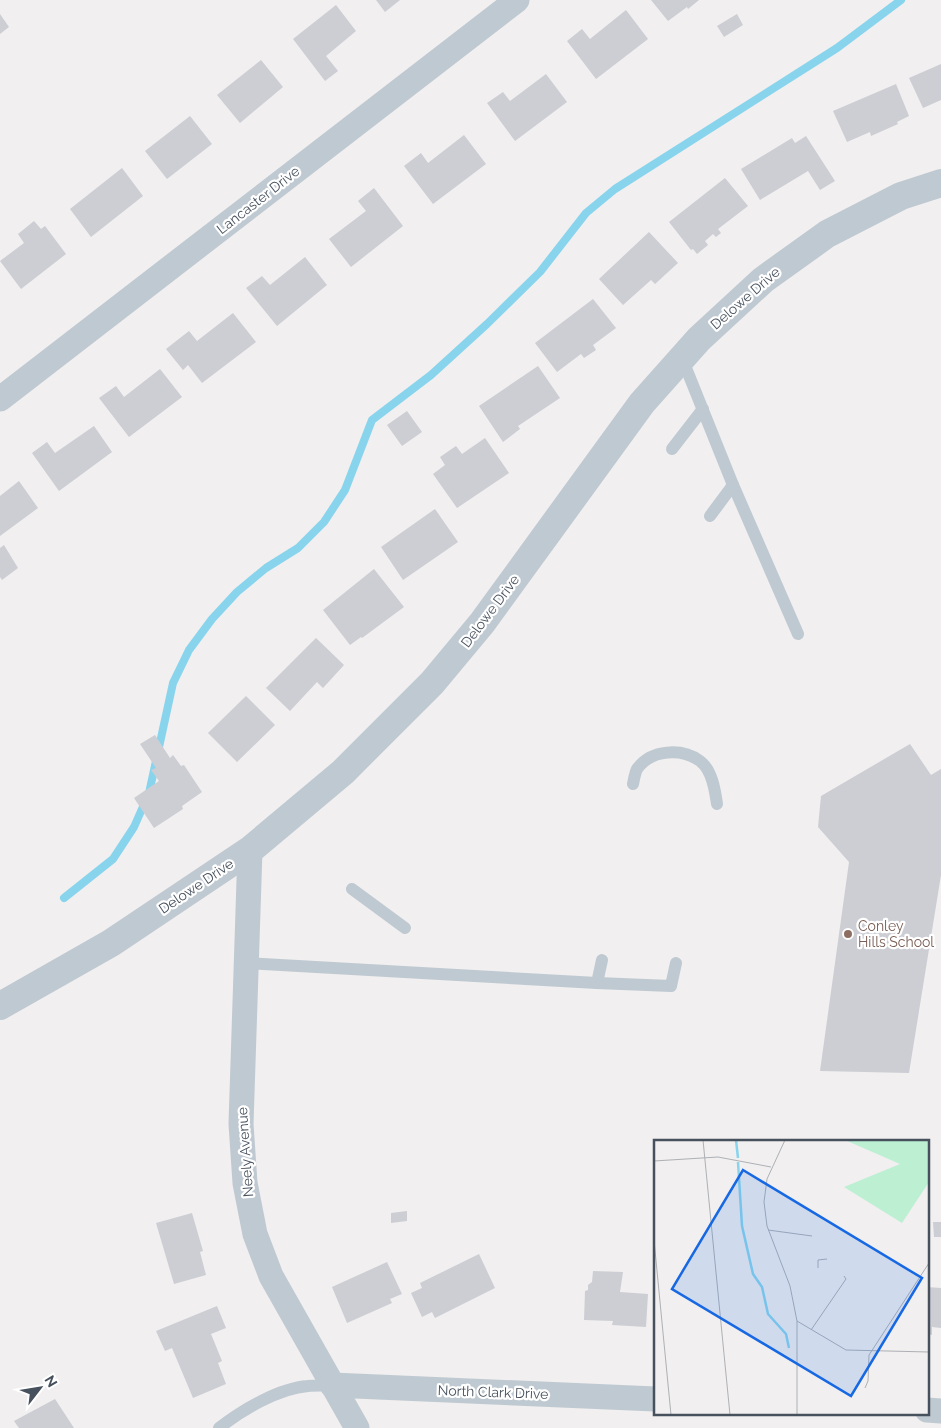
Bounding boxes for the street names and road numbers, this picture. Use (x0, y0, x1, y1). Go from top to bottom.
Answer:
street label: Lancaster Drive (214, 163, 302, 237)
street label: Delowe Drive (707, 264, 783, 332)
street label: Delowe Drive (458, 572, 522, 650)
street label: Delowe Drive (156, 855, 236, 917)
street label: Neely Avenue (234, 1106, 256, 1198)
street label: North Clark Drive (437, 1382, 549, 1402)

